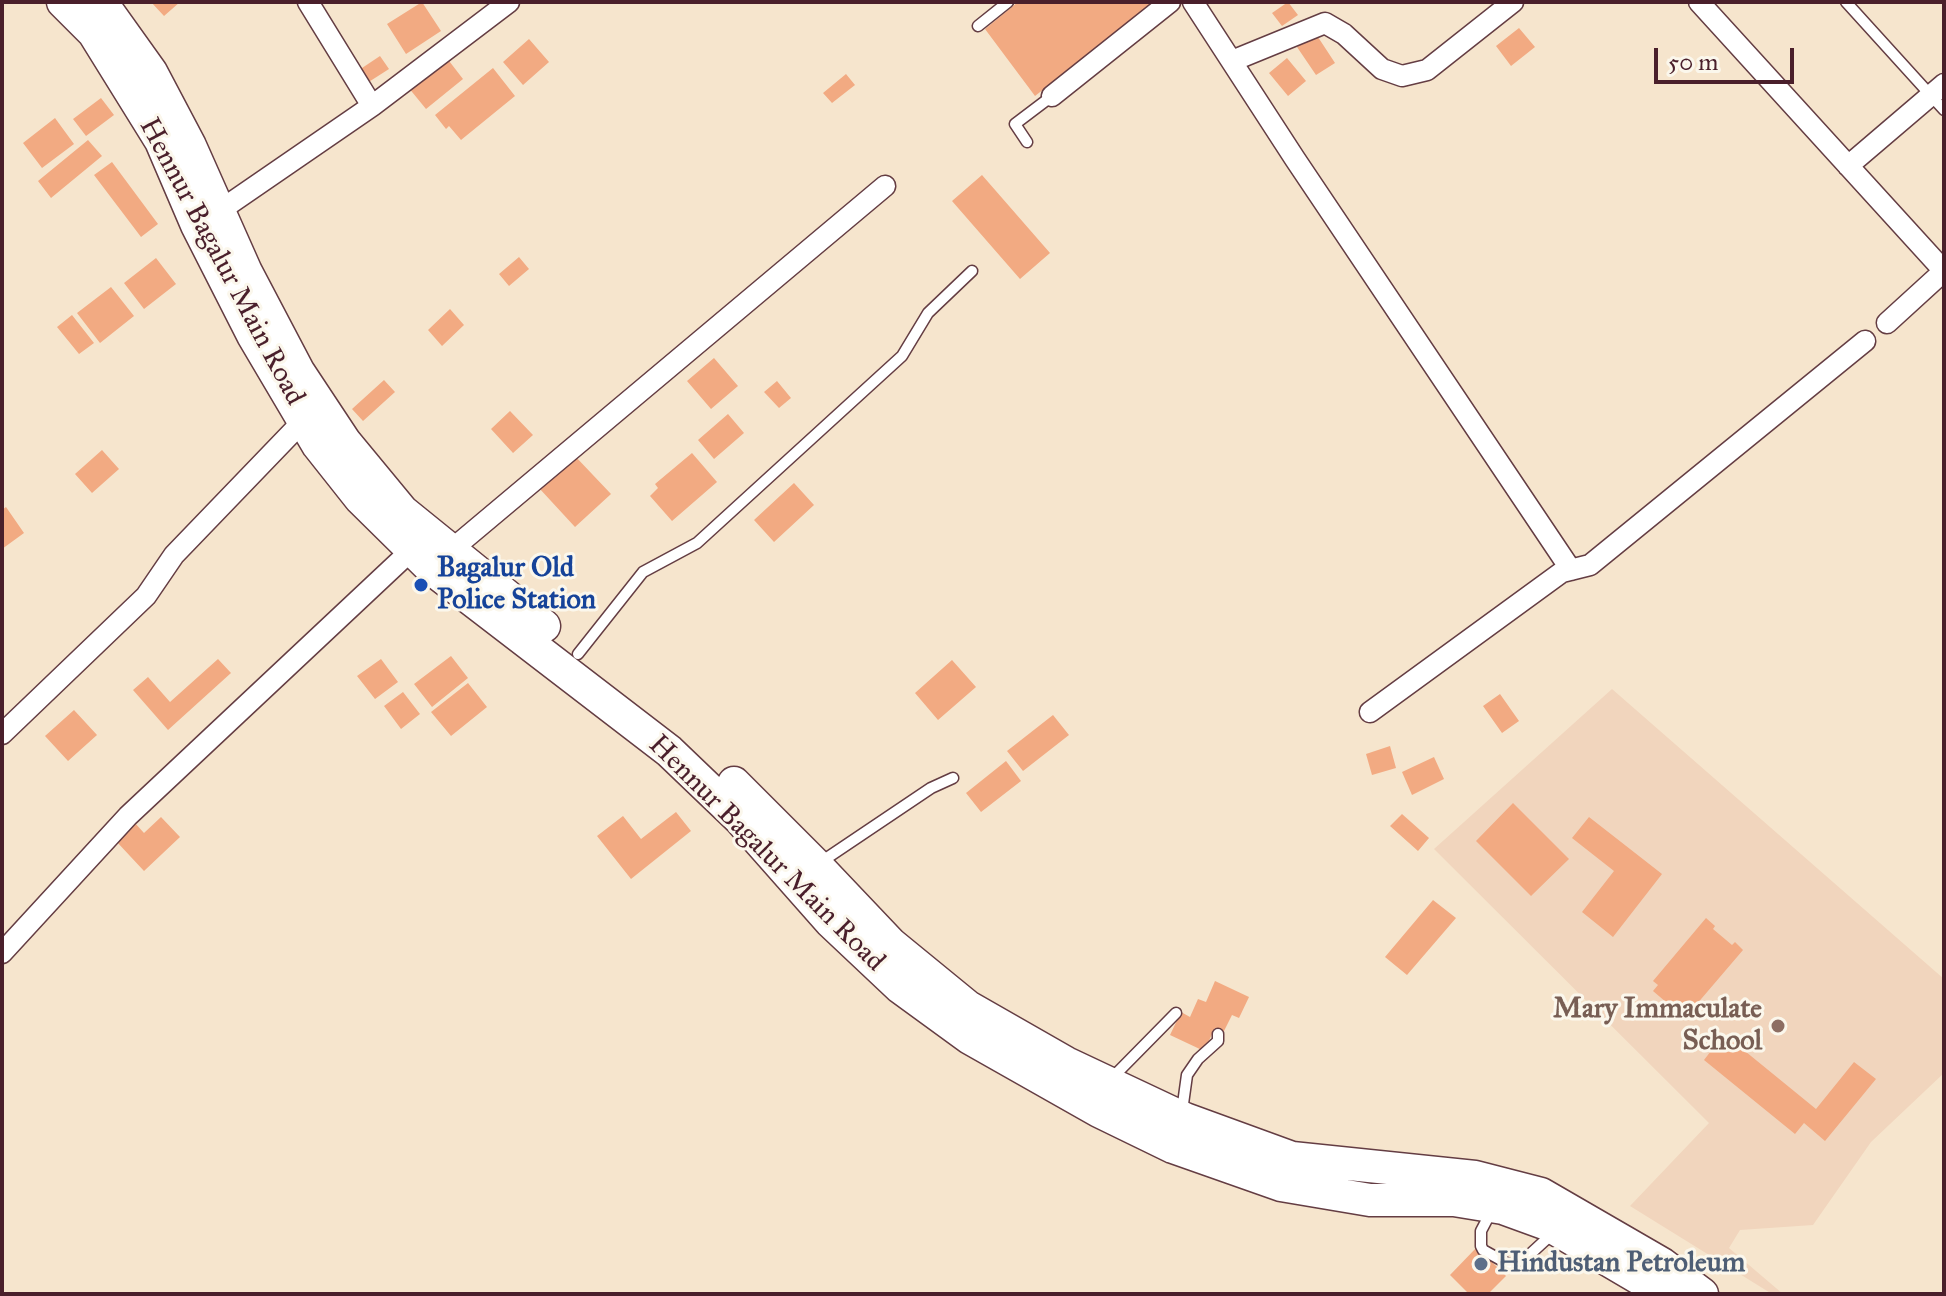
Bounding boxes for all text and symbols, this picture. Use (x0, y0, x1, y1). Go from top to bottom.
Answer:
scale bar (1658, 32, 1798, 82)
text: 50 m (1668, 47, 1718, 77)
street label: Hennur Bagalur Main Road (131, 113, 311, 411)
place label: Bagalur Old Police Station (437, 552, 596, 618)
marker: Bagalur Old Police Station (412, 576, 430, 594)
street label: Hennur Bagalur Main Road (641, 729, 891, 979)
place label: Mary Immaculate School (1553, 993, 1762, 1059)
marker: Mary Immaculate School (1769, 1017, 1787, 1035)
place label: Hindustan Petroleum (1497, 1247, 1745, 1281)
marker: Hindustan Petroleum (1472, 1255, 1490, 1273)

